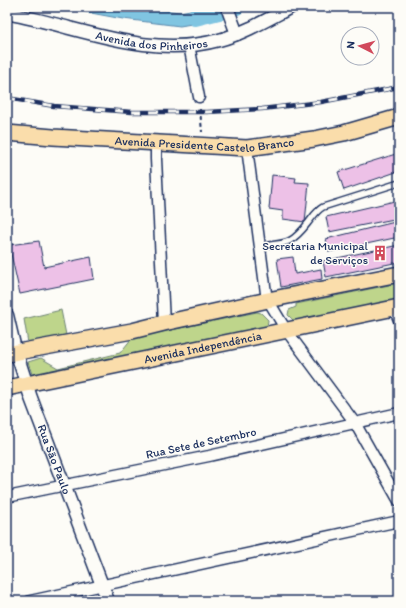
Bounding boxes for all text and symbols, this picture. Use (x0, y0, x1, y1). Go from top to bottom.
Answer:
north arrow (340, 26, 380, 66)
street label: Avenida dos Pinheiros (94, 28, 209, 53)
text: N (344, 41, 357, 49)
street label: Avenida Presidente Castelo Branco (114, 134, 295, 155)
place label: Secretaria Municipal de Serviços (262, 239, 369, 267)
building icon: Secretaria Municipal de Serviços (371, 244, 389, 262)
street label: Avenida Independência (143, 328, 264, 367)
street label: Rua São Paulo (35, 422, 74, 496)
street label: Rua Sete de Setembro (144, 424, 258, 462)

